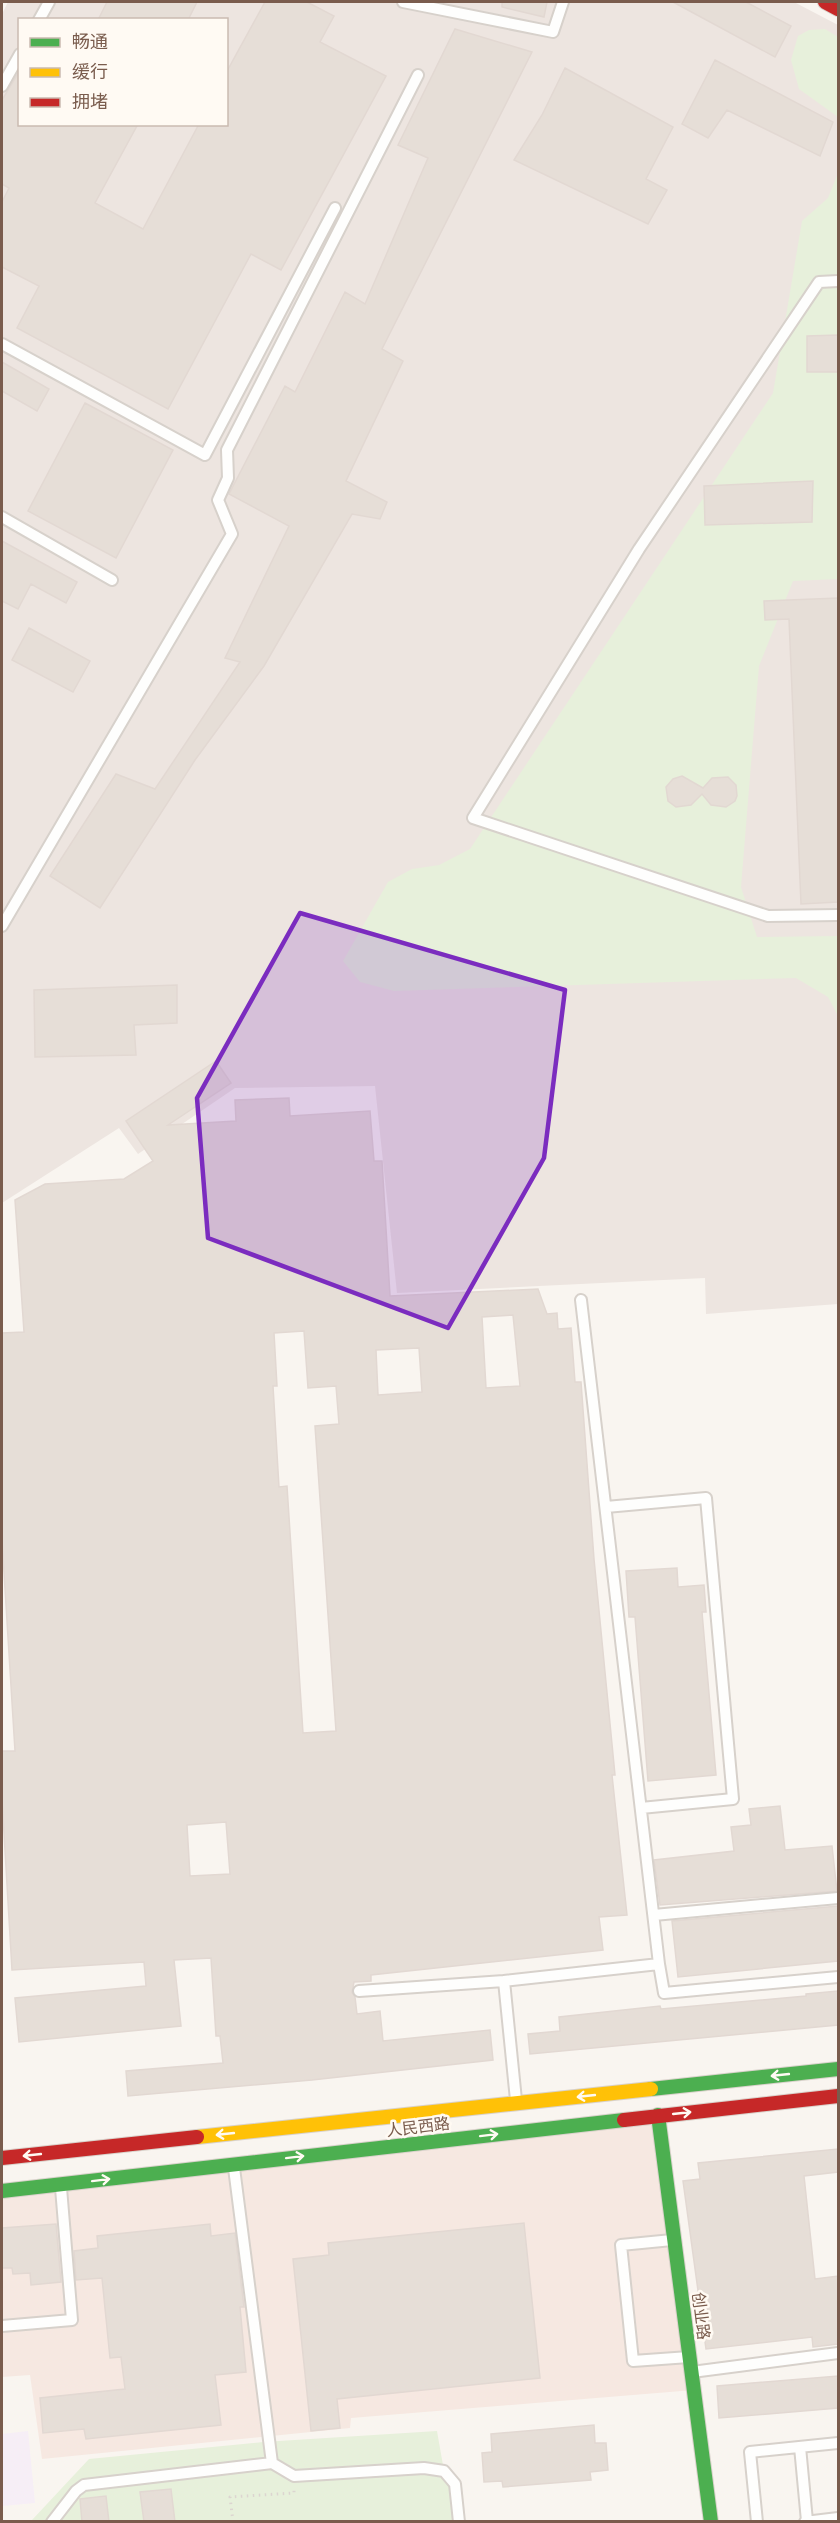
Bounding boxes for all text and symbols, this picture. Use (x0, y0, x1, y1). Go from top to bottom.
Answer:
legend (18, 18, 228, 126)
text: 畅通 (72, 32, 108, 52)
text: 缓行 (72, 62, 108, 82)
text: 拥堵 (72, 92, 108, 112)
one-way arrow (771, 2070, 791, 2081)
one-way arrow (577, 2091, 597, 2102)
one-way arrow (672, 2107, 692, 2118)
street label: 人民西路 (385, 2115, 451, 2139)
one-way arrow (216, 2129, 236, 2140)
one-way arrow (478, 2129, 498, 2140)
one-way arrow (22, 2150, 42, 2161)
one-way arrow (285, 2152, 304, 2163)
one-way arrow (91, 2174, 111, 2185)
street label: 创业路 (690, 2291, 712, 2341)

